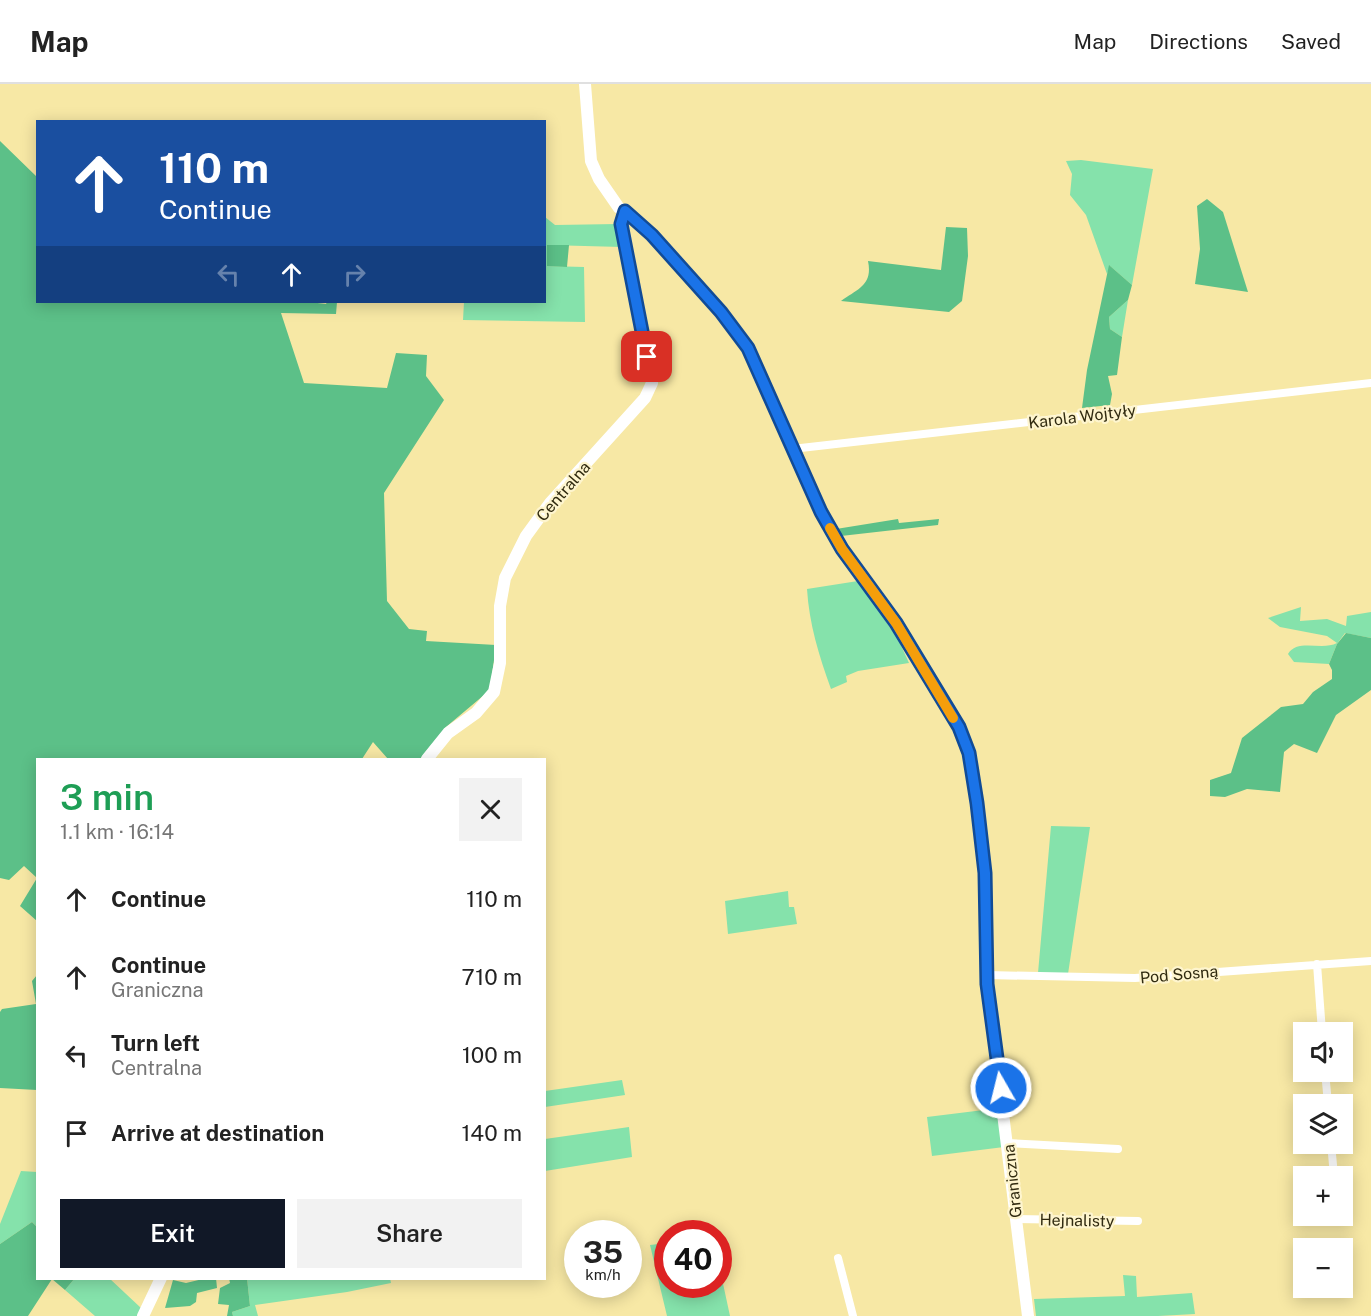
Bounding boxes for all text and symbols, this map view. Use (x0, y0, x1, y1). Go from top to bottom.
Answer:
text: Map (30, 25, 89, 58)
text: Map (1074, 29, 1116, 54)
text: Directions (1149, 29, 1248, 54)
text: Saved (1281, 29, 1341, 54)
text: 110 m (159, 143, 269, 192)
icon: ahead (60, 144, 138, 222)
text: Continue (159, 193, 272, 225)
icon: left (212, 258, 245, 291)
icon: ahead (275, 258, 308, 291)
icon: right (338, 258, 371, 291)
pin (621, 331, 672, 382)
icon: arrive (630, 340, 663, 373)
street label: Karola Wojtyły (1027, 400, 1137, 433)
street label: Centralna (532, 458, 594, 525)
text: 3 min (60, 776, 154, 818)
button: close (459, 778, 522, 841)
text: 1.1 km · 16:14 (60, 820, 174, 844)
icon: ahead (60, 883, 93, 916)
text: Continue (111, 886, 206, 912)
text: 110 m (466, 886, 522, 912)
text: Continue (111, 952, 206, 978)
icon: ahead (60, 961, 93, 994)
street label: Pod Sosną (1139, 962, 1219, 987)
text: 710 m (462, 964, 522, 990)
text: Graniczna (111, 978, 203, 1002)
map controls (1293, 1022, 1353, 1298)
button: sound (1293, 1022, 1353, 1082)
text: Turn left (111, 1030, 200, 1056)
icon: left (60, 1039, 93, 1072)
text: 100 m (462, 1042, 522, 1068)
text: Centralna (111, 1056, 202, 1080)
position arrow (969, 1056, 1033, 1120)
button: layers (1293, 1094, 1353, 1154)
icon: arrive (60, 1117, 93, 1150)
text: Arrive at destination (111, 1120, 324, 1146)
text: 140 m (461, 1120, 522, 1146)
street label: Graniczna (999, 1143, 1026, 1219)
button: + (1293, 1166, 1353, 1226)
button: Exit (60, 1199, 285, 1268)
button: Share (297, 1199, 522, 1268)
street label: Hejnalisty (1039, 1210, 1115, 1231)
speed limit sign: 40 (654, 1220, 732, 1298)
text: 35 (583, 1234, 623, 1270)
button: − (1293, 1238, 1353, 1298)
text: km/h (585, 1266, 621, 1283)

